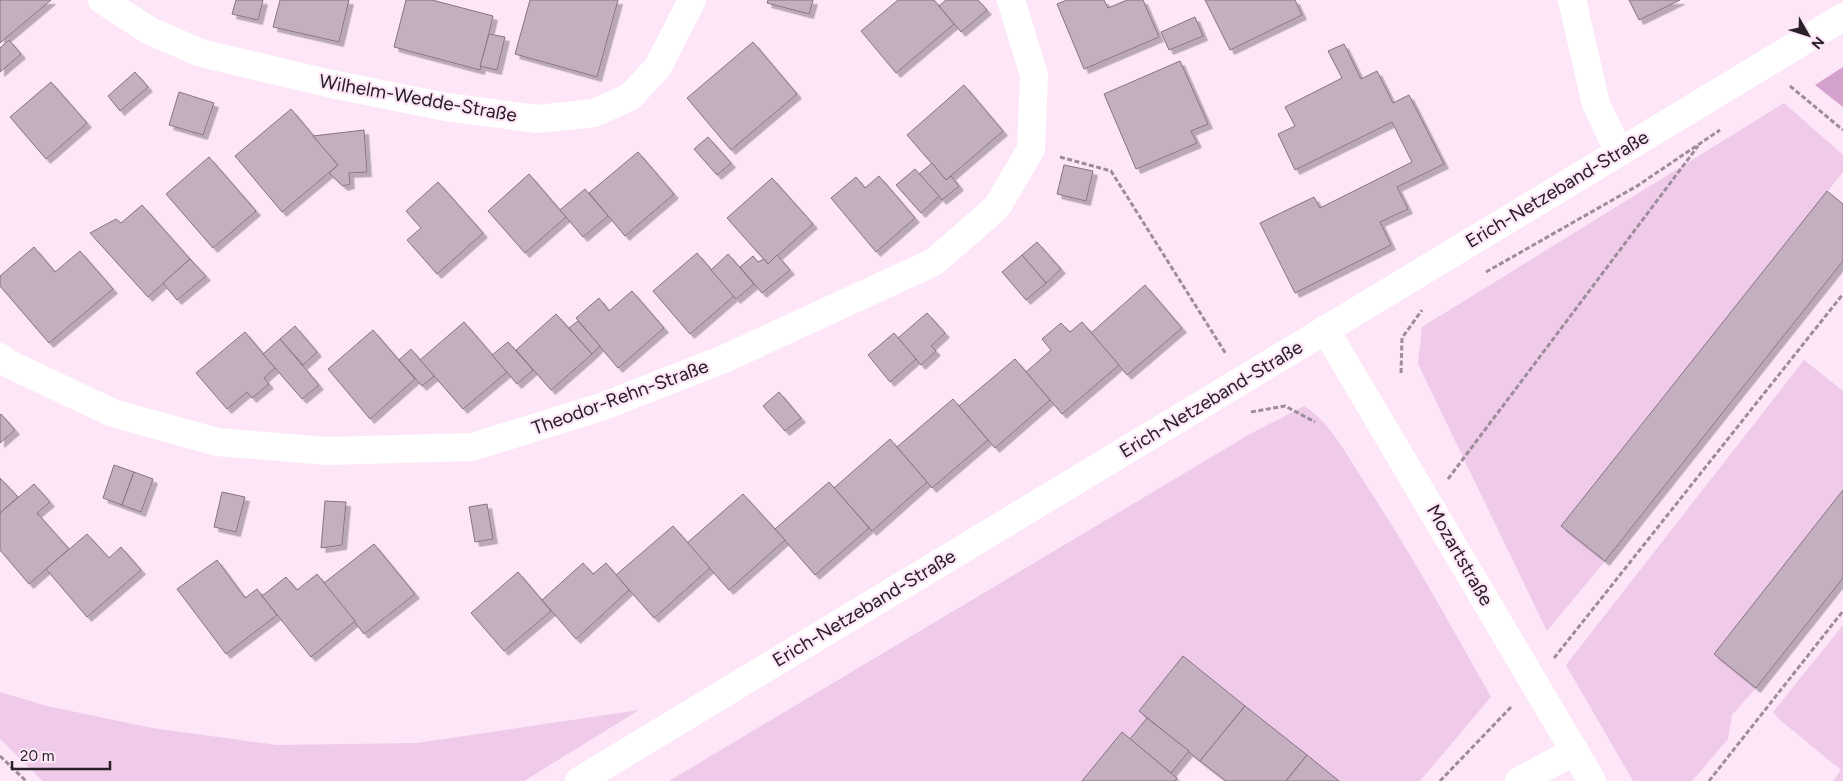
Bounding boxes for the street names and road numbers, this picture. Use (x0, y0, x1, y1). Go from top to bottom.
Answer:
street label: Wilhelm-Wedde-Straße (317, 69, 519, 127)
street label: Erich-Netzeband-Straße (1461, 125, 1653, 253)
street label: Erich-Netzeband-Straße (1115, 335, 1307, 463)
street label: Theodor-Rehn-Straße (528, 354, 712, 440)
street label: Mozartstraße (1422, 500, 1498, 610)
street label: Erich-Netzeband-Straße (768, 544, 960, 672)

